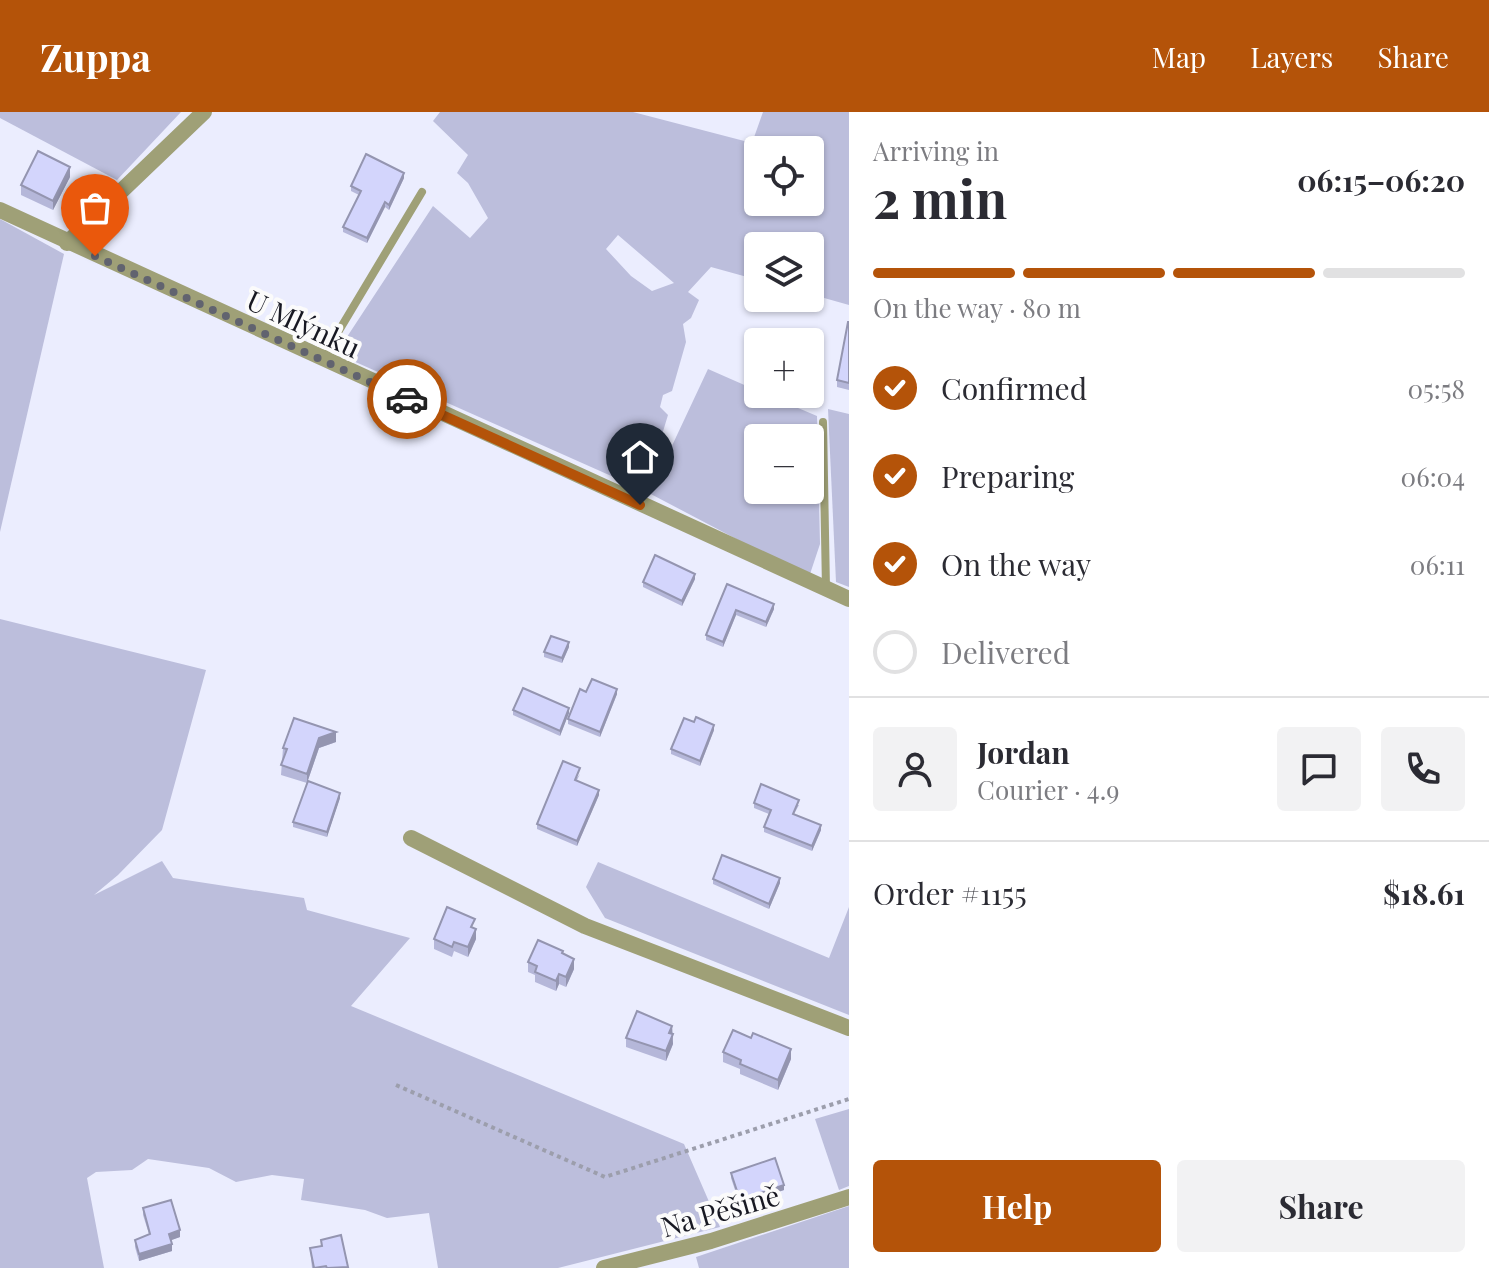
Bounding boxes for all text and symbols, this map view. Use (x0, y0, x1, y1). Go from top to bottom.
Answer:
text: Zuppa (40, 31, 151, 82)
text: Map (1152, 38, 1206, 75)
text: Layers (1250, 38, 1333, 75)
text: Share (1377, 38, 1449, 75)
text: Arriving in (873, 133, 999, 168)
map controls (744, 136, 824, 504)
button: locate (744, 136, 824, 216)
text: 06:15–06:20 (1297, 160, 1465, 200)
text: 2 min (873, 163, 1007, 232)
pin (61, 174, 129, 256)
icon: bag (73, 186, 117, 230)
button: layers (744, 232, 824, 312)
street label: U Mlýnku (241, 281, 367, 365)
text: On the way · 80 m (873, 290, 1081, 325)
button: + (744, 328, 824, 408)
courier (367, 359, 447, 439)
icon: check (873, 366, 917, 410)
text: Confirmed (941, 368, 1087, 408)
text: 05:58 (1407, 371, 1465, 406)
icon: car (385, 377, 429, 421)
pin (606, 423, 674, 505)
button: − (744, 424, 824, 504)
icon: home (618, 435, 662, 479)
icon: check (873, 454, 917, 498)
text: Preparing (941, 456, 1074, 496)
text: 06:04 (1401, 459, 1465, 494)
icon: check (873, 542, 917, 586)
text: On the way (941, 544, 1091, 584)
text: 06:11 (1410, 547, 1465, 582)
text: Delivered (941, 632, 1070, 672)
button: person (873, 727, 957, 811)
button: chat (1277, 727, 1361, 811)
button: phone (1381, 727, 1465, 811)
text: Jordan (977, 732, 1070, 772)
text: Courier · 4.9 (977, 772, 1119, 807)
text: Order #1155 (873, 873, 1027, 913)
text: $18.61 (1383, 873, 1465, 913)
button: Help (873, 1160, 1161, 1252)
button: Share (1177, 1160, 1465, 1252)
street label: Na Pěšině (656, 1175, 784, 1245)

